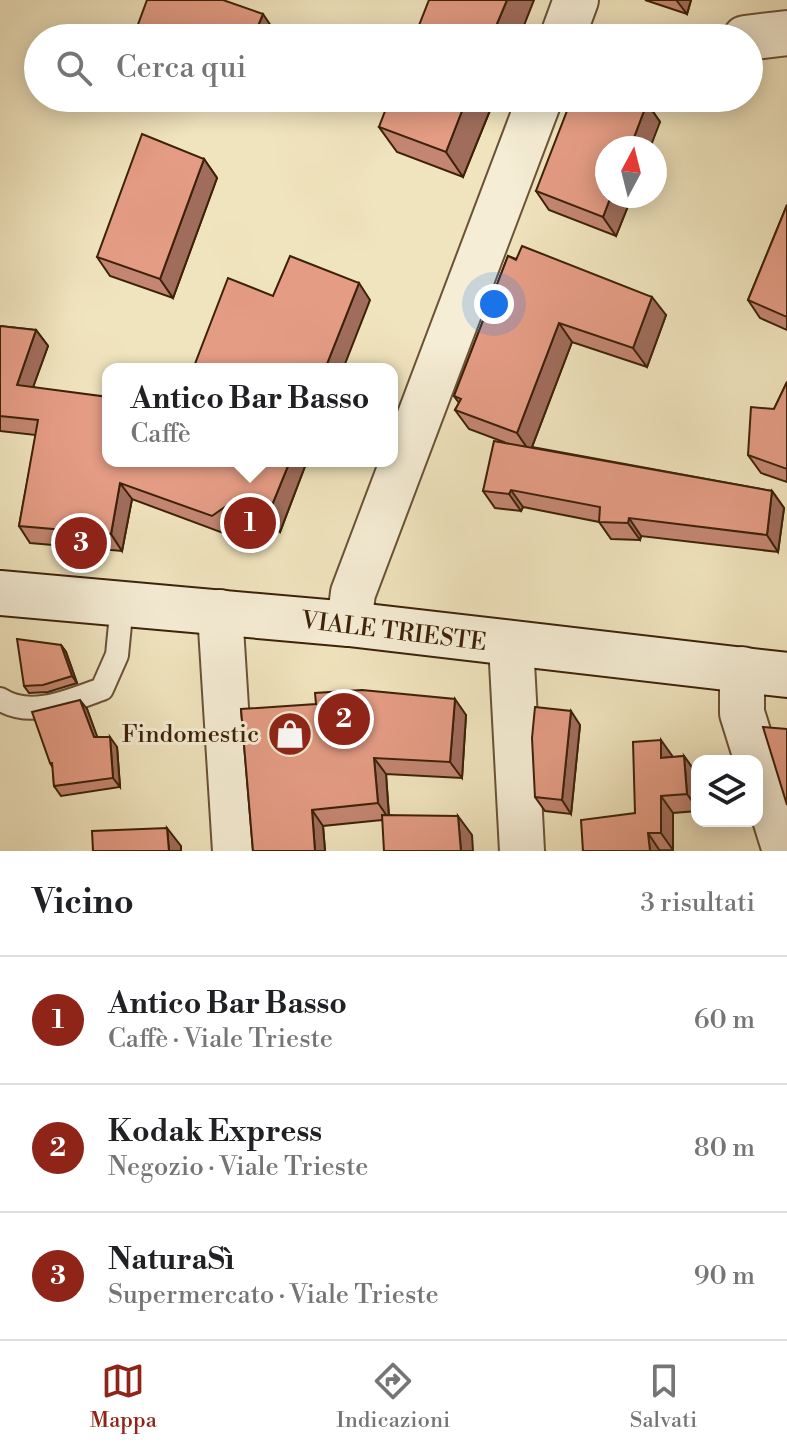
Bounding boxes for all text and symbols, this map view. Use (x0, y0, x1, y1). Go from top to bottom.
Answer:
search box (24, 24, 763, 112)
icon: search (52, 46, 96, 90)
text: Cerca qui (116, 49, 246, 87)
north arrow (595, 136, 667, 208)
your location (474, 284, 514, 324)
popup (102, 363, 398, 467)
text: Antico Bar Basso (130, 380, 370, 418)
text: Caffè (130, 418, 191, 450)
pin: 1 (224, 493, 276, 553)
pin: 3 (55, 513, 107, 573)
street label: VIALE TRIESTE (299, 606, 488, 658)
pin: 2 (318, 689, 370, 749)
shop icon: Findomestic (266, 710, 314, 758)
place label: Findomestic (122, 720, 259, 750)
map controls (691, 755, 763, 827)
button: layers (691, 755, 763, 827)
text: Vicino (32, 882, 134, 924)
text: 3 risultati (640, 887, 755, 919)
text: Antico Bar Basso (108, 985, 347, 1023)
text: 1 (52, 1004, 64, 1036)
text: 60 m (694, 1004, 755, 1036)
text: Caffè · Viale Trieste (108, 1023, 333, 1055)
text: Kodak Express (108, 1113, 322, 1151)
text: 2 (50, 1132, 66, 1164)
text: 80 m (694, 1132, 755, 1164)
text: Negozio · Viale Trieste (108, 1151, 368, 1183)
text: NaturaSì (108, 1241, 234, 1279)
text: 3 (50, 1260, 66, 1292)
text: 90 m (694, 1260, 755, 1292)
text: Supermercato · Viale Trieste (108, 1279, 439, 1311)
tab: Mappa (90, 1359, 157, 1434)
tab: Indicazioni (336, 1359, 450, 1434)
tab: Salvati (630, 1359, 697, 1434)

